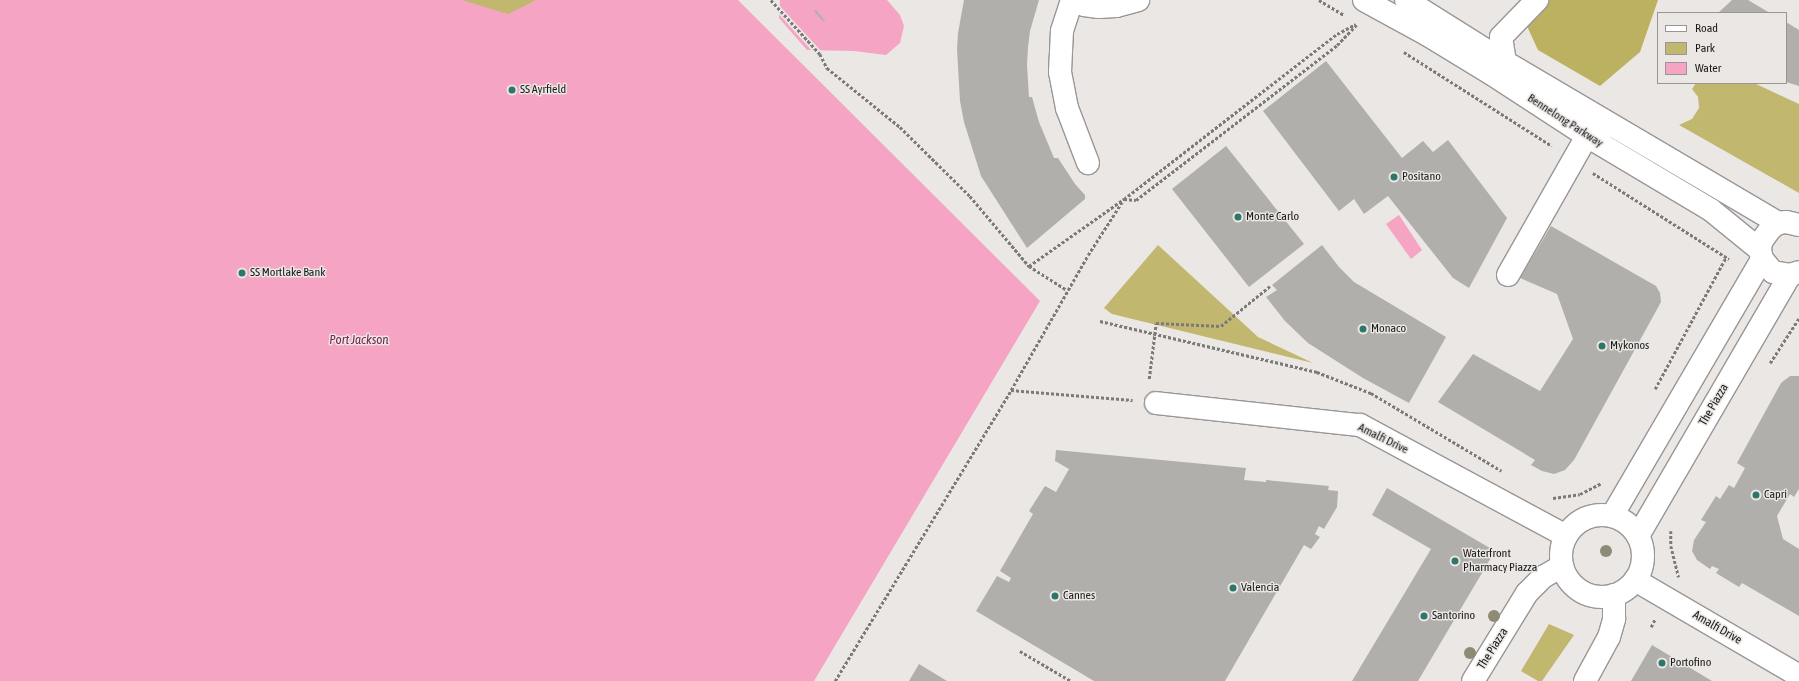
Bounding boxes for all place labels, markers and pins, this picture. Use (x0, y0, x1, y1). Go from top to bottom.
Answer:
place label: SS Ayrfield (520, 83, 566, 97)
marker: SS Ayrfield (507, 85, 517, 95)
place label: Positano (1402, 170, 1441, 184)
marker: Positano (1389, 172, 1399, 182)
place label: Monte Carlo (1246, 210, 1299, 224)
marker: Monte Carlo (1233, 212, 1243, 222)
place label: SS Mortlake Bank (250, 266, 326, 280)
marker: SS Mortlake Bank (237, 268, 247, 278)
place label: Monaco (1371, 322, 1406, 336)
marker: Monaco (1358, 324, 1368, 334)
place label: Mykonos (1610, 339, 1649, 353)
marker: Mykonos (1597, 341, 1607, 351)
place label: Capri (1764, 488, 1787, 502)
marker: Capri (1751, 490, 1761, 500)
place label: Waterfront Pharmacy Piazza (1463, 547, 1537, 575)
marker: Waterfront Pharmacy Piazza (1450, 556, 1460, 566)
place label: Valencia (1241, 581, 1279, 595)
marker: Valencia (1228, 583, 1238, 593)
place label: Cannes (1063, 589, 1095, 603)
marker: Cannes (1050, 591, 1060, 601)
place label: Santorino (1432, 609, 1475, 623)
marker: Santorino (1419, 611, 1429, 621)
place label: Portofino (1670, 656, 1711, 670)
marker: Portofino (1657, 658, 1667, 668)

